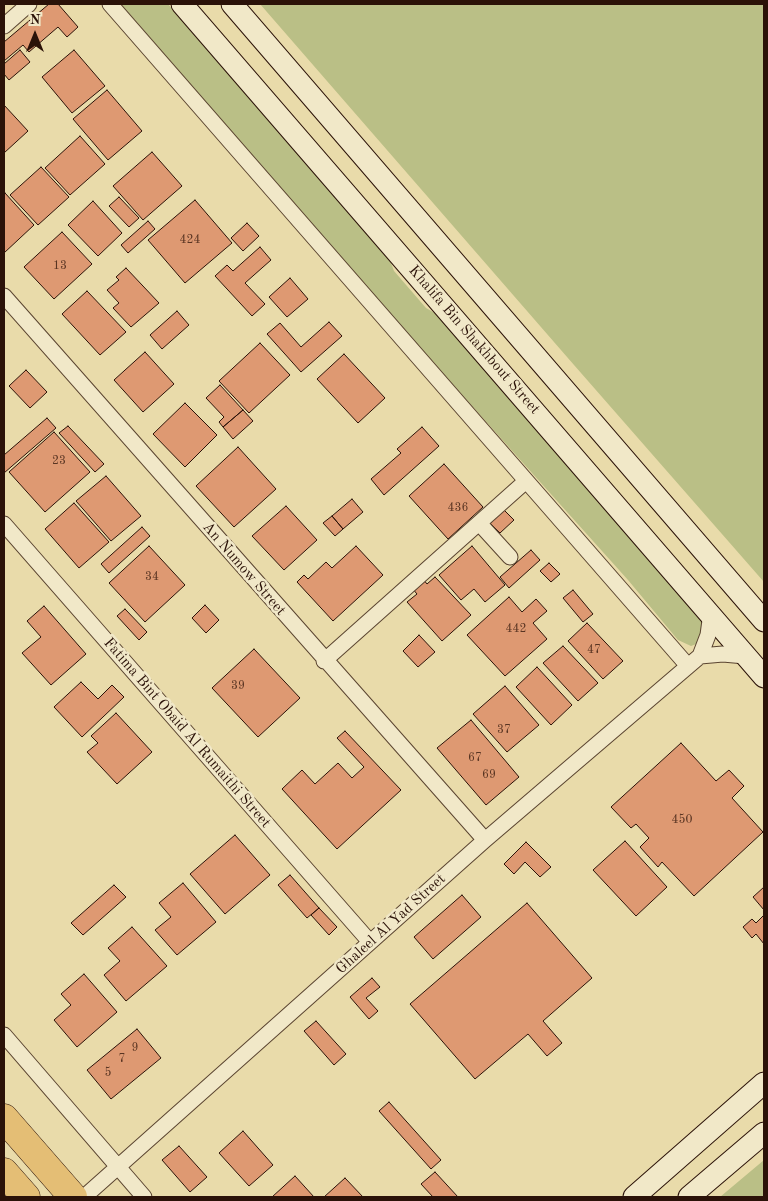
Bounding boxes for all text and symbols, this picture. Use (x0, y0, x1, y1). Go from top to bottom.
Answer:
north arrow (10, 10, 60, 60)
text: N (30, 13, 40, 27)
house number: 424 (180, 233, 200, 247)
house number: 13 (53, 259, 67, 273)
street label: Khalifa Bin Shakhbout Street (404, 262, 544, 418)
house number: 23 (52, 454, 66, 468)
house number: 436 (448, 501, 468, 515)
street label: An Numow Street (198, 519, 290, 619)
house number: 34 (145, 570, 159, 584)
house number: 442 (506, 622, 526, 636)
street label: Fatima Bint Obaid Al Rumaithi Street (99, 634, 275, 832)
house number: 47 (587, 643, 601, 657)
house number: 39 (231, 679, 245, 693)
house number: 37 (497, 723, 511, 737)
house number: 67 (468, 751, 482, 765)
house number: 69 (482, 768, 496, 782)
house number: 450 (672, 813, 692, 827)
street label: Ghaleel Al Yad Street (332, 870, 450, 978)
house number: 9 (132, 1041, 138, 1055)
house number: 7 (119, 1052, 125, 1066)
house number: 5 (105, 1066, 111, 1080)

